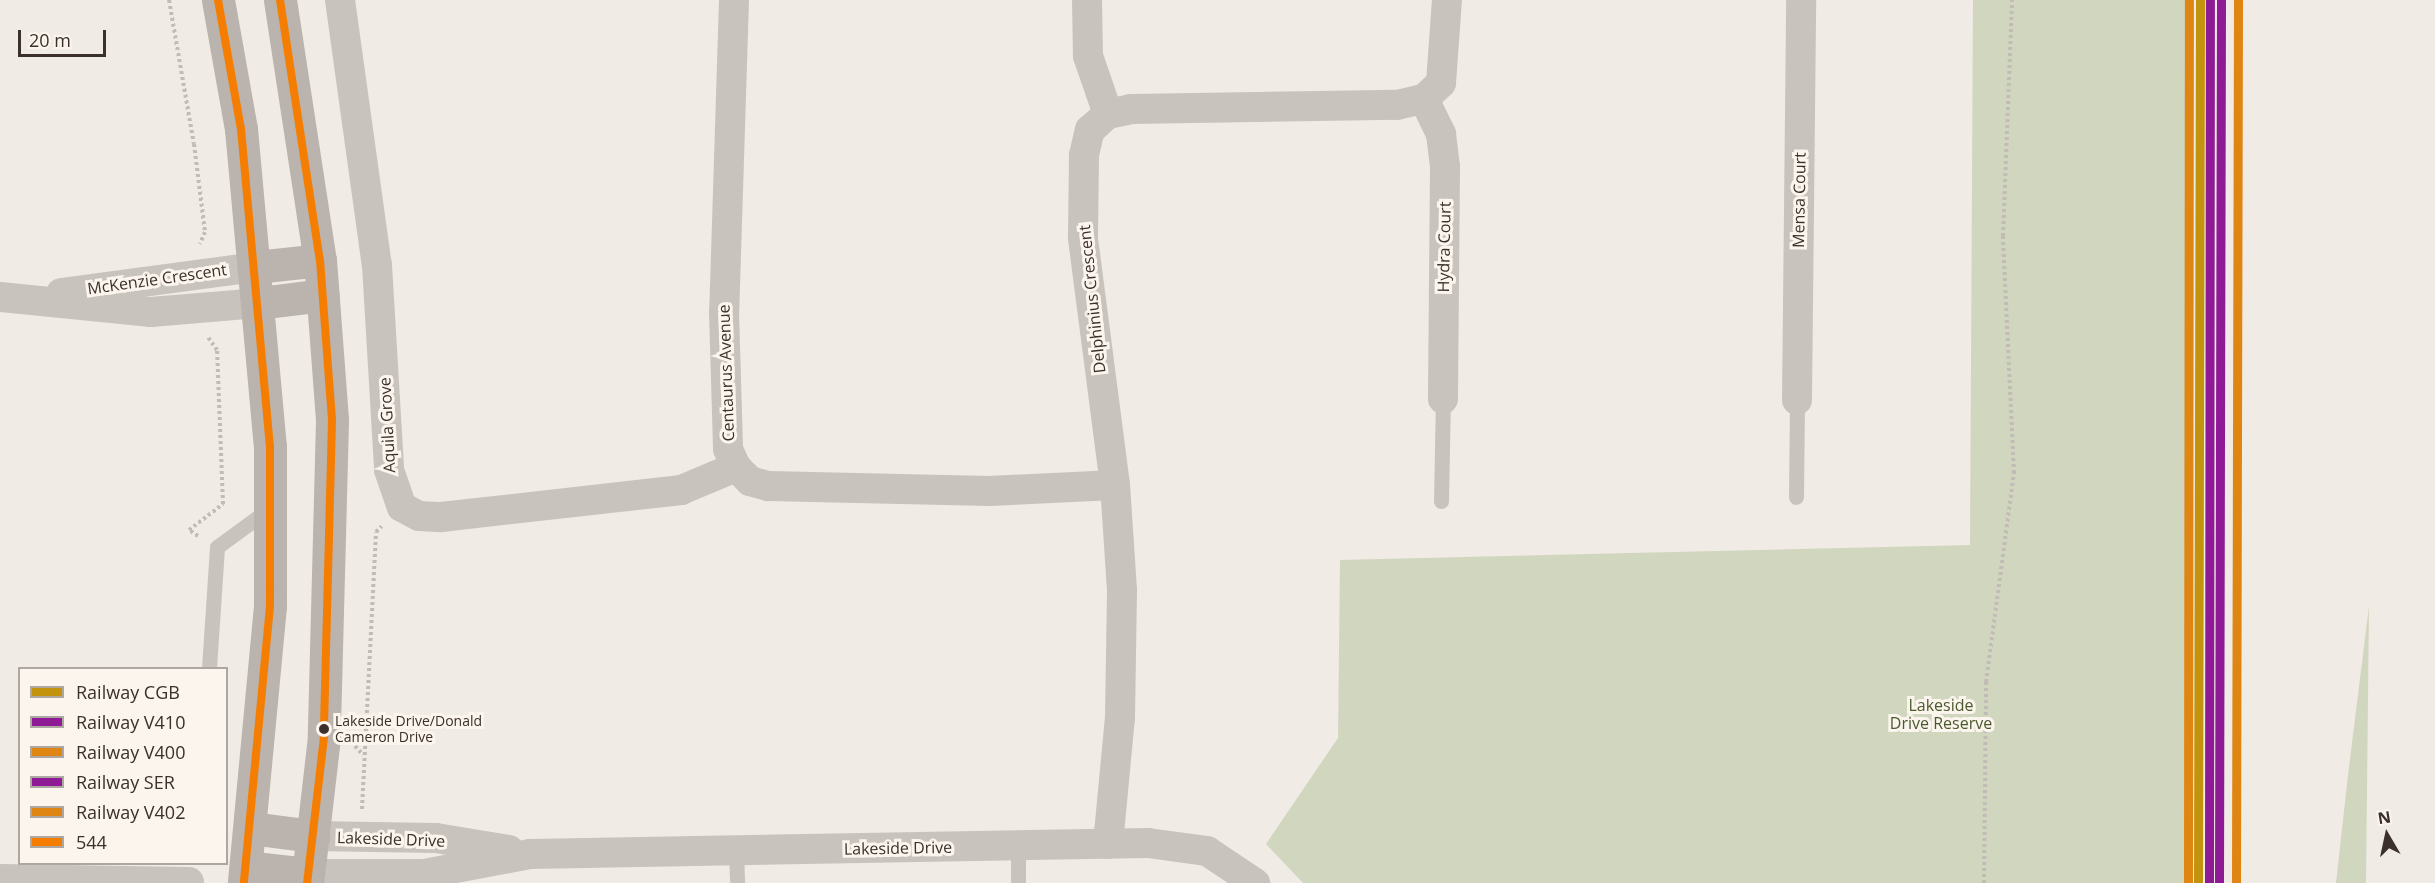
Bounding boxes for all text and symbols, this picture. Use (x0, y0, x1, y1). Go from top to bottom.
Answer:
scale bar (21, 18, 110, 56)
text: 20 m (29, 28, 71, 52)
street label: Mensa Court (1789, 152, 1809, 248)
street label: Hydra Court (1434, 201, 1454, 293)
street label: Delphinius Crescent (1075, 224, 1109, 374)
street label: McKenzie Crescent (86, 260, 228, 298)
street label: Centaurus Avenue (714, 304, 738, 442)
street label: Aquila Grove (375, 377, 399, 473)
legend (18, 667, 228, 865)
text: Railway CGB (76, 680, 180, 704)
park label: Lakeside Drive Reserve (1890, 695, 1992, 733)
text: Railway V410 (76, 710, 185, 734)
place label: Lakeside Drive/Donald Cameron Drive (335, 713, 482, 746)
marker: Lakeside Drive/Donald Cameron Drive (318, 723, 330, 735)
text: Railway V400 (76, 740, 185, 764)
text: Railway SER (76, 770, 175, 794)
text: Railway V402 (76, 800, 185, 824)
north arrow (2357, 805, 2417, 865)
text: N (2376, 805, 2392, 829)
street label: Lakeside Drive (337, 828, 445, 850)
text: 544 (76, 830, 107, 854)
street label: Lakeside Drive (844, 837, 952, 859)

